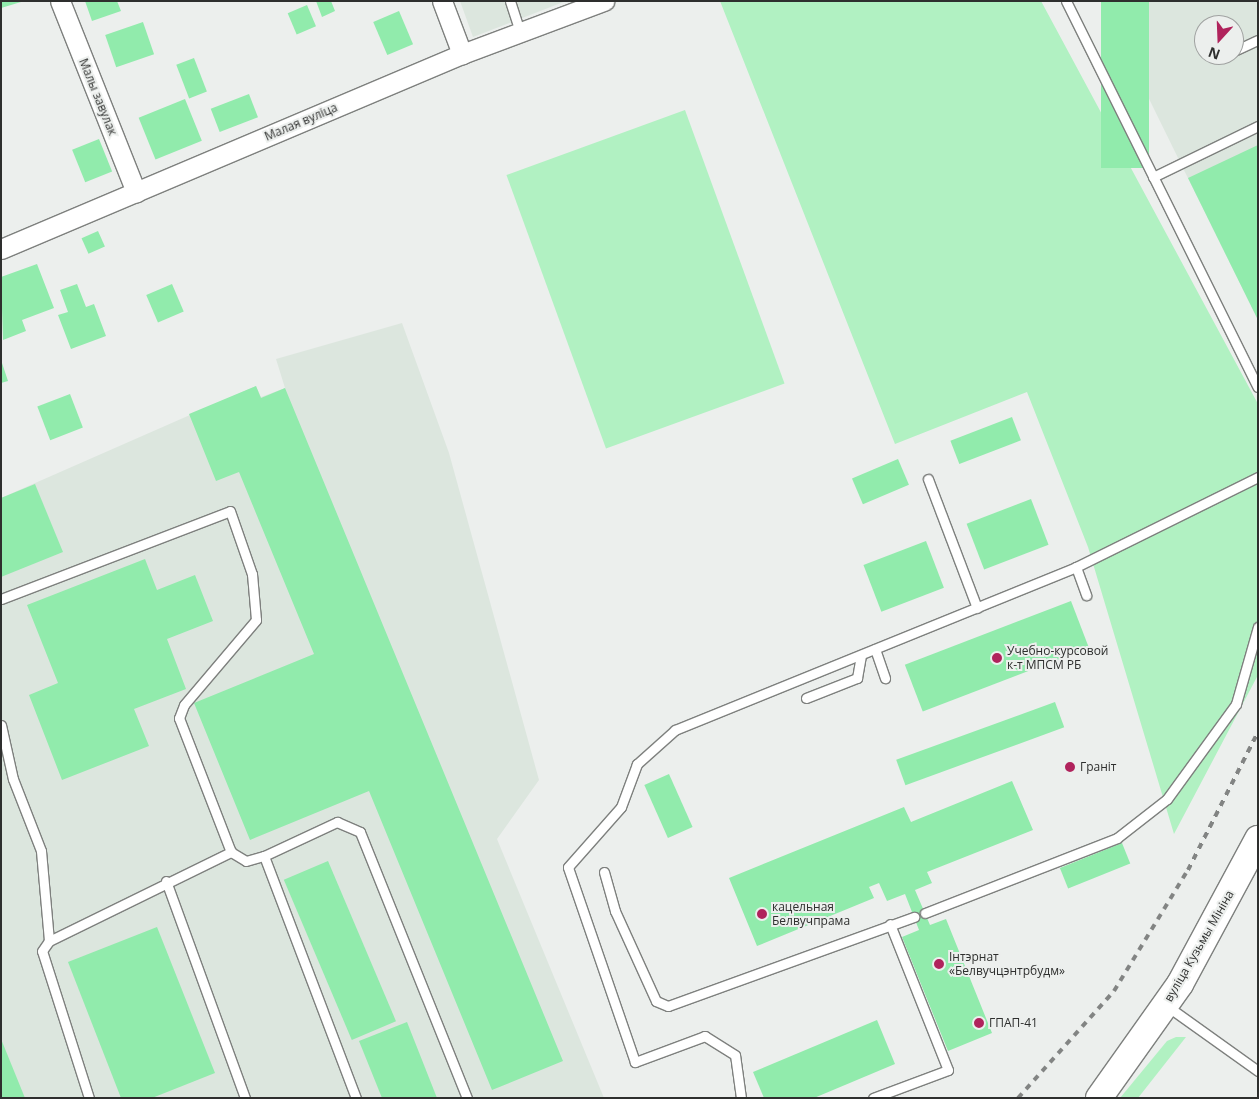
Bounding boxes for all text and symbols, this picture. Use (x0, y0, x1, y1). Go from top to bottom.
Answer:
north arrow (1194, 15, 1244, 65)
text: N (1205, 43, 1223, 65)
street label: Малы завулак (76, 56, 120, 138)
street label: Малая вуліца (262, 100, 340, 144)
place label: Учебно-курсовой к-т МПСМ РБ (1007, 644, 1109, 672)
marker: Учебно-курсовой к-т МПСМ РБ (991, 652, 1003, 664)
place label: Граніт (1080, 760, 1117, 774)
marker: Граніт (1064, 761, 1076, 773)
street label: вуліца Кузьмы Мініна (1161, 888, 1237, 1004)
place label: кацельная Белвучпрама (772, 900, 850, 928)
marker: кацельная Белвучпрама (756, 908, 768, 920)
place label: Інтэрнат «Белвучцэнтрбудм» (949, 950, 1065, 978)
marker: Інтэрнат «Белвучцэнтрбудм» (933, 958, 945, 970)
place label: ГПАП-41 (989, 1016, 1038, 1030)
marker: ГПАП-41 (973, 1017, 985, 1029)

